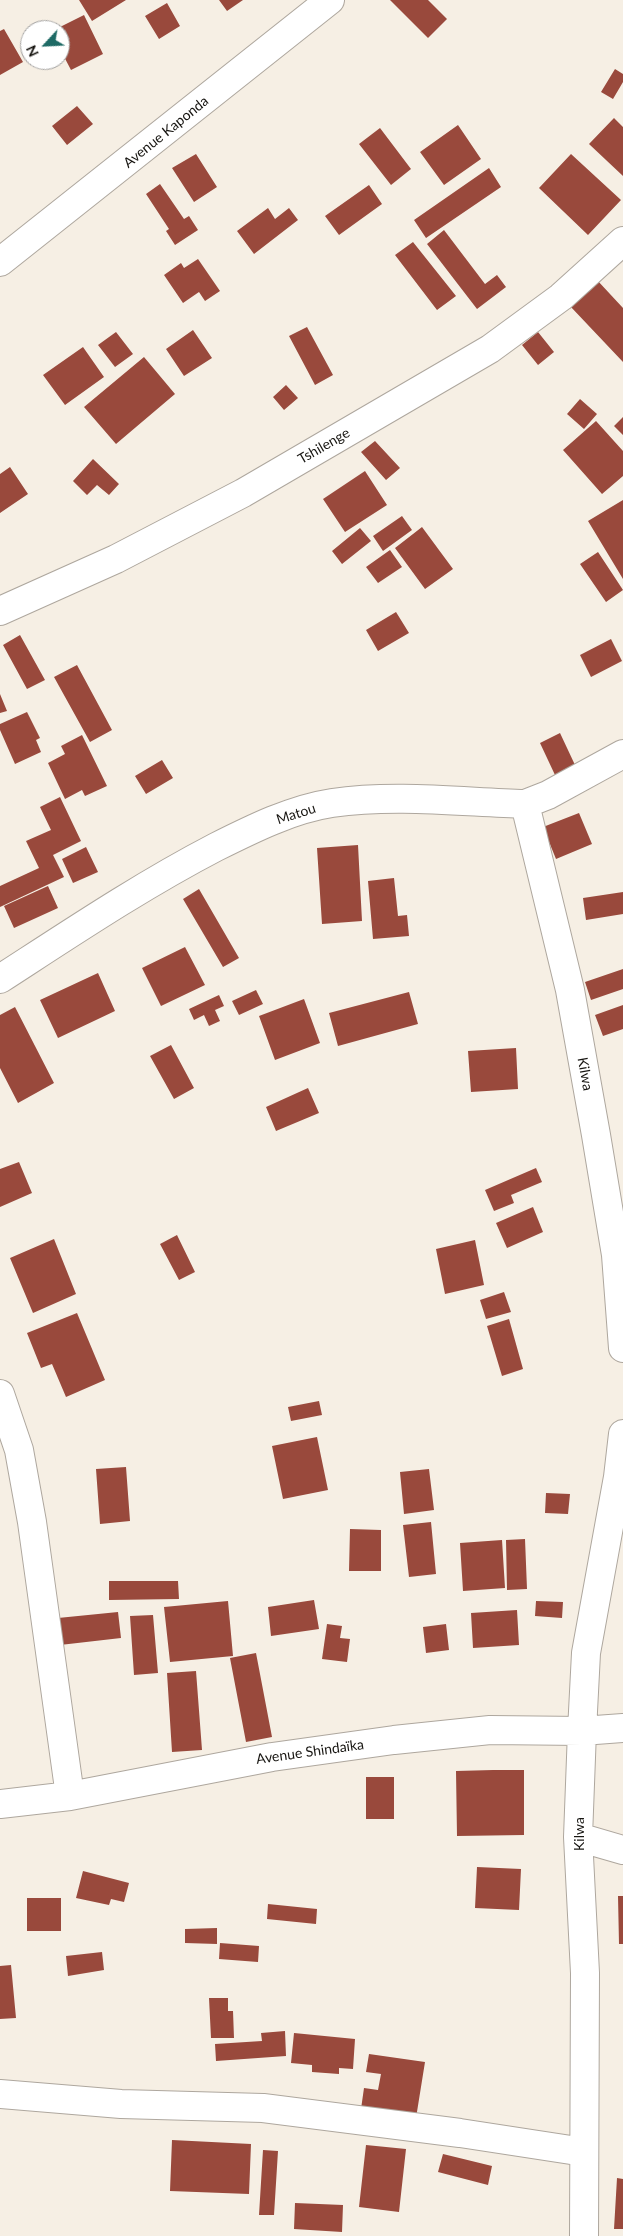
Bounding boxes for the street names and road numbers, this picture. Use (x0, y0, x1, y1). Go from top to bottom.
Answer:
street label: Avenue Kaponda (120, 93, 212, 171)
street label: Tshilenge (295, 424, 353, 468)
street label: Matou (274, 800, 318, 828)
street label: Kilwa (574, 1056, 596, 1092)
street label: Avenue Shindaïka (255, 1736, 365, 1768)
street label: Kilwa (571, 1817, 587, 1851)

